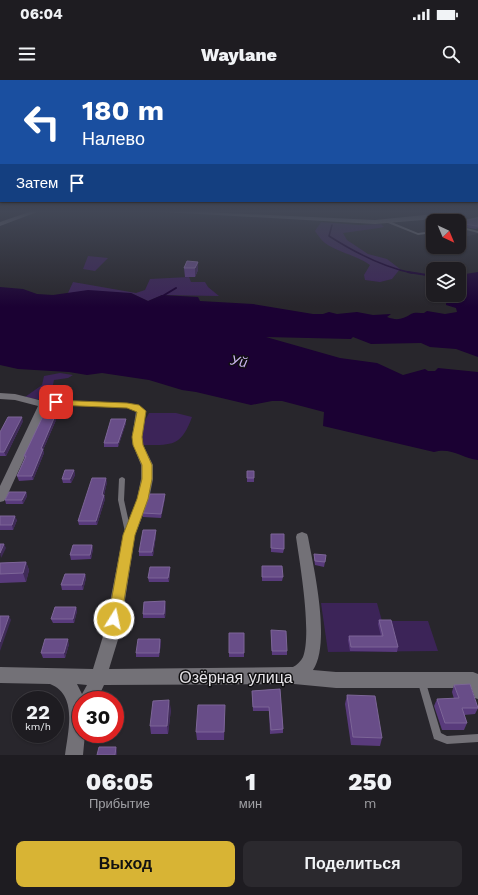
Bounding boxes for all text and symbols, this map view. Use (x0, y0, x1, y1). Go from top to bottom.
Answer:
text: 06:04 (20, 5, 63, 23)
icon: menu (16, 43, 38, 65)
icon: search (440, 43, 462, 65)
text: Waylane (201, 44, 277, 65)
text: 180 m (82, 94, 164, 127)
icon: left (16, 96, 68, 148)
text: Налево (82, 128, 145, 149)
icon: arrive (66, 172, 88, 194)
text: Затем (16, 174, 58, 192)
north arrow (426, 214, 466, 254)
map controls (426, 214, 466, 302)
button: layers (426, 262, 466, 302)
water label: Уй (228, 351, 249, 371)
pin (39, 385, 73, 419)
icon: arrive (45, 391, 67, 413)
position arrow (93, 598, 135, 640)
street label: Озёрная улица (179, 668, 293, 687)
speed limit sign: 30 (72, 691, 124, 743)
text: 22 (26, 700, 50, 724)
text: km/h (25, 721, 51, 732)
text: 06:05 (86, 768, 153, 796)
text: 1 (245, 768, 256, 796)
text: 250 (348, 768, 392, 796)
text: Прибытие (89, 796, 150, 811)
text: мин (239, 796, 262, 811)
text: m (364, 796, 376, 811)
button: Выход (16, 841, 235, 887)
button: Поделиться (243, 841, 462, 887)

